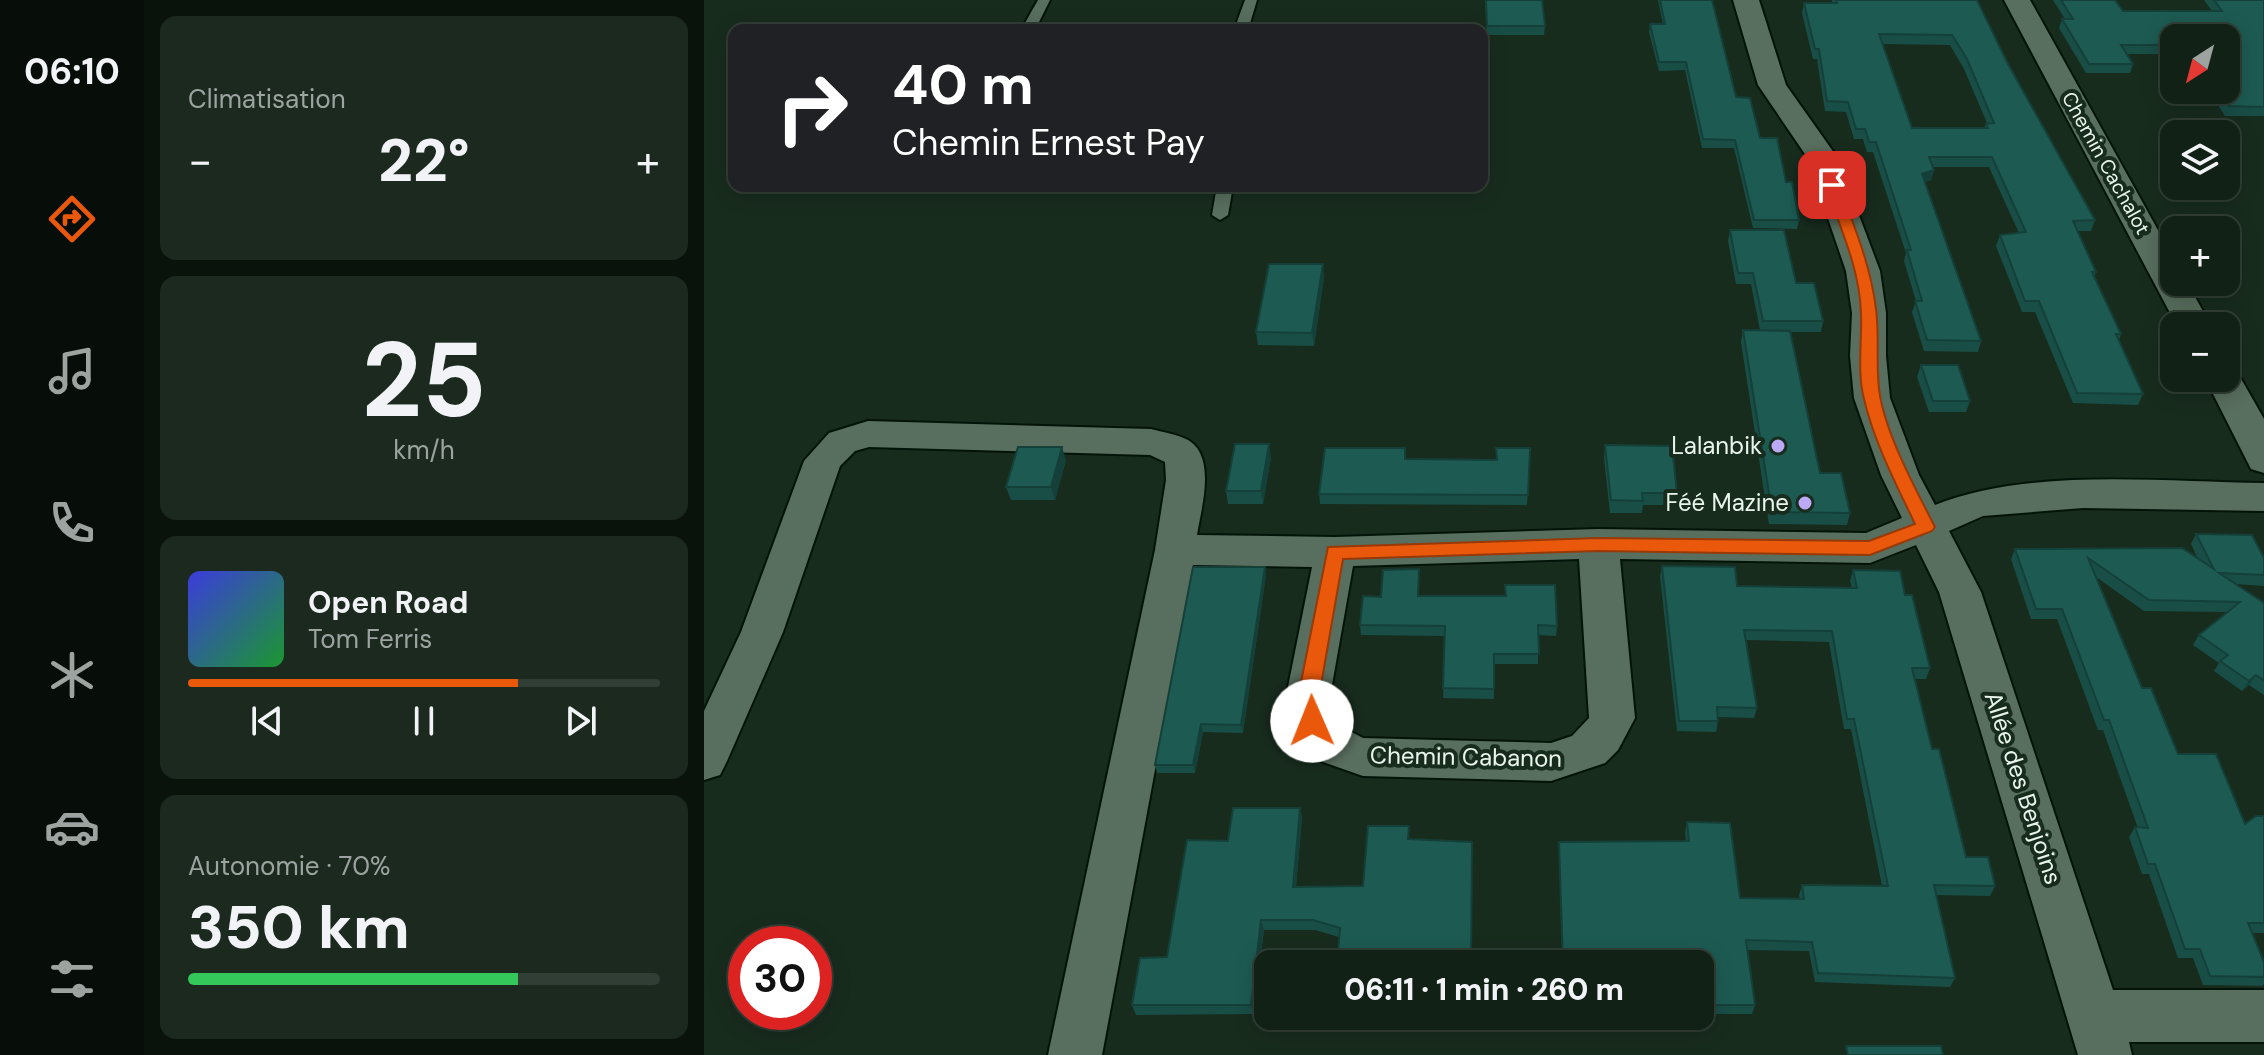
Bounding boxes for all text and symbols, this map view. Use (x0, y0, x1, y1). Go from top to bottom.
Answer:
north arrow (2160, 24, 2240, 104)
map controls (2160, 24, 2240, 392)
text: 06:10 (24, 48, 120, 95)
text: 40 m (892, 48, 1034, 121)
icon: right (760, 56, 864, 160)
text: Climatisation (188, 82, 346, 116)
street label: Chemin Cachalot (2056, 87, 2156, 239)
text: Chemin Ernest Pay (892, 119, 1205, 166)
button: layers (2160, 120, 2240, 200)
text: 22° (378, 121, 470, 200)
text: − (188, 132, 212, 190)
text: + (636, 132, 660, 190)
pin (1798, 151, 1866, 219)
icon: arrive (1810, 163, 1854, 207)
icon: directions (44, 191, 100, 247)
button: + (2160, 216, 2240, 296)
button: − (2160, 312, 2240, 392)
text: 25 (362, 313, 486, 448)
icon: music (44, 343, 100, 399)
place label: Lalanbik (1671, 430, 1762, 461)
text: km/h (393, 433, 455, 467)
marker: Lalanbik (1769, 437, 1787, 455)
place label: Féé Mazine (1666, 487, 1789, 518)
marker: Féé Mazine (1796, 494, 1814, 512)
icon: phone (44, 495, 100, 551)
text: Open Road (308, 583, 468, 622)
text: Tom Ferris (308, 622, 432, 656)
icon: climate (44, 647, 100, 703)
position arrow (1270, 679, 1354, 763)
street label: Allée des Benjoins (1978, 688, 2069, 888)
icon: previous (245, 699, 289, 743)
icon: pause (402, 699, 446, 743)
icon: next (559, 699, 603, 743)
street label: Chemin Cabanon (1370, 739, 1562, 774)
icon: car (44, 799, 100, 855)
text: Autonomie · 70% (188, 849, 390, 883)
text: 350 km (188, 888, 410, 967)
speed limit sign: 30 (728, 926, 832, 1030)
icon: filters (44, 951, 100, 1007)
text: 06:11 · 1 min · 260 m (1344, 970, 1624, 1009)

